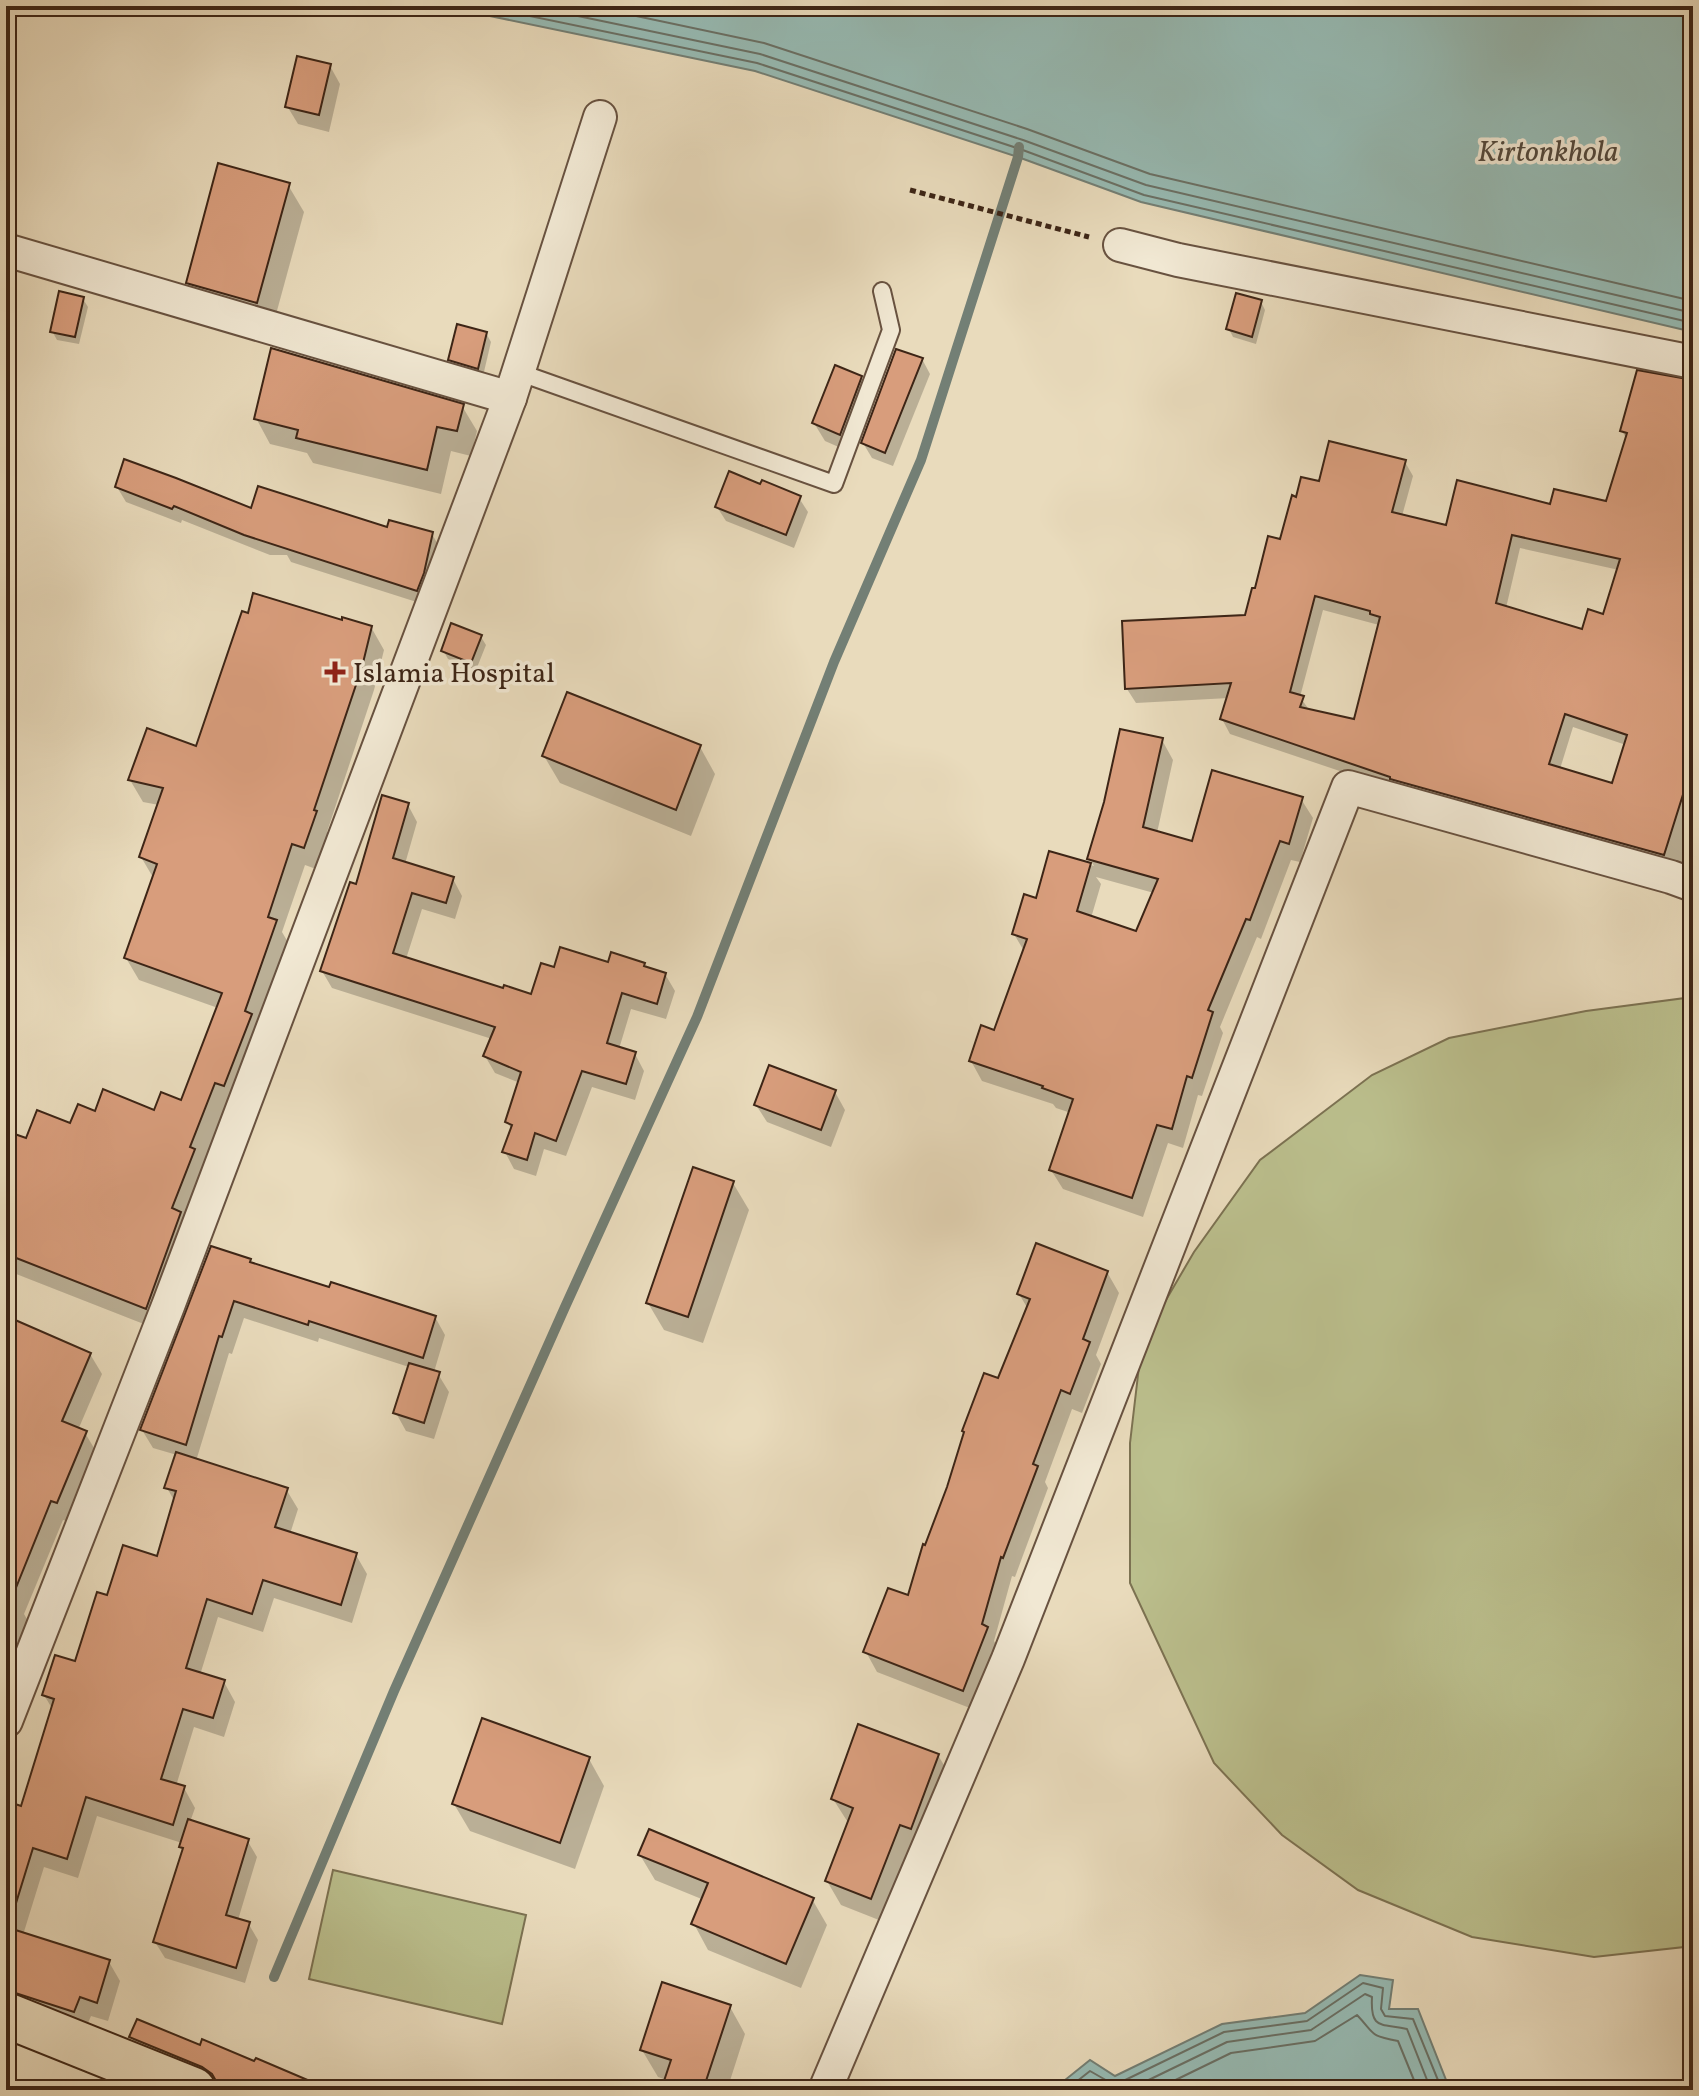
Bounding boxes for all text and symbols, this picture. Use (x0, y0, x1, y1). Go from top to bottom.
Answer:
water label: Kirtonkhola (1478, 132, 1618, 174)
place label: Islamia Hospital (353, 655, 555, 694)
marker: Islamia Hospital (324, 661, 346, 683)

